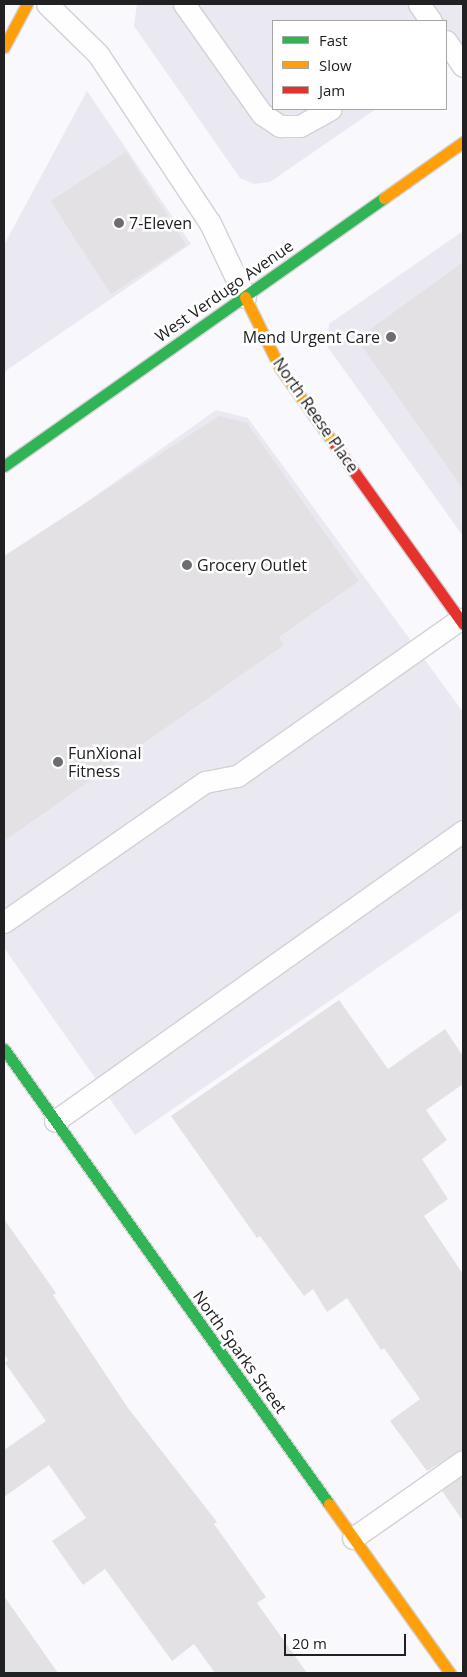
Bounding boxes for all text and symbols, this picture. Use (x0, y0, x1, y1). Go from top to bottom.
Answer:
legend (272, 20, 447, 110)
text: Fast (319, 30, 348, 50)
text: Slow (319, 55, 352, 75)
text: Jam (319, 80, 345, 100)
place label: 7-Eleven (129, 213, 192, 233)
marker: 7-Eleven (113, 217, 125, 229)
street label: West Verdugo Avenue (151, 236, 297, 346)
place label: Mend Urgent Care (243, 327, 380, 347)
marker: Mend Urgent Care (384, 330, 398, 344)
street label: North Reese Place (269, 354, 363, 476)
place label: Grocery Outlet (197, 555, 307, 575)
marker: Grocery Outlet (181, 559, 193, 571)
place label: FunXional Fitness (68, 743, 142, 781)
marker: FunXional Fitness (52, 756, 64, 768)
street label: North Sparks Street (189, 1287, 291, 1417)
scale bar (287, 1624, 410, 1656)
text: 20 m (292, 1633, 327, 1653)

